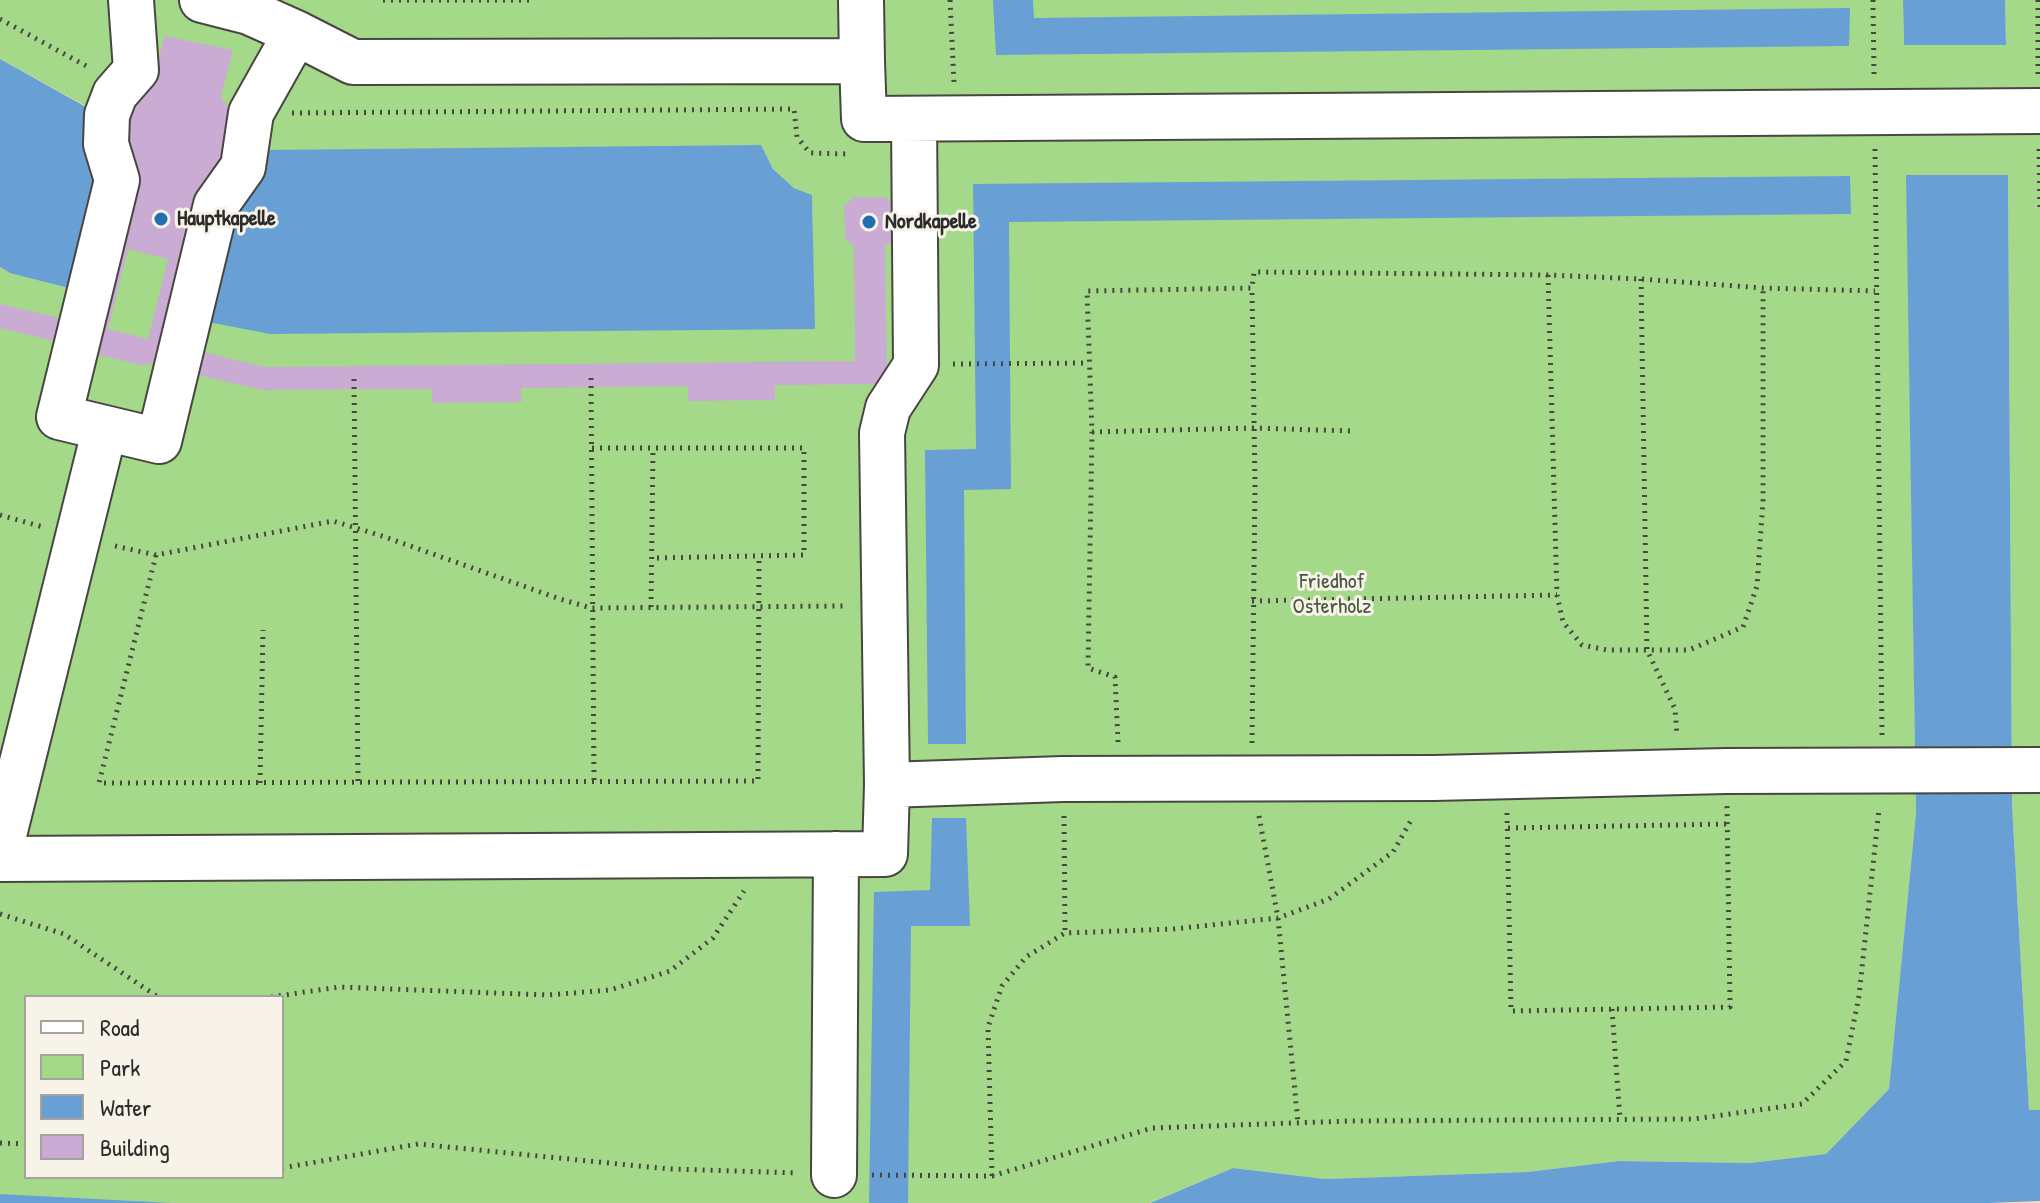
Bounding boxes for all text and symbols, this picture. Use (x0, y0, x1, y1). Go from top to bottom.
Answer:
place label: Hauptkapelle (177, 206, 276, 232)
place label: Nordkapelle (885, 209, 977, 235)
marker: Hauptkapelle (152, 210, 170, 228)
marker: Nordkapelle (860, 213, 878, 231)
park label: Friedhof Osterholz (1293, 569, 1371, 620)
legend (24, 995, 284, 1179)
text: Road (100, 1011, 139, 1043)
text: Park (100, 1051, 140, 1083)
text: Water (100, 1091, 151, 1123)
text: Building (100, 1131, 170, 1163)

